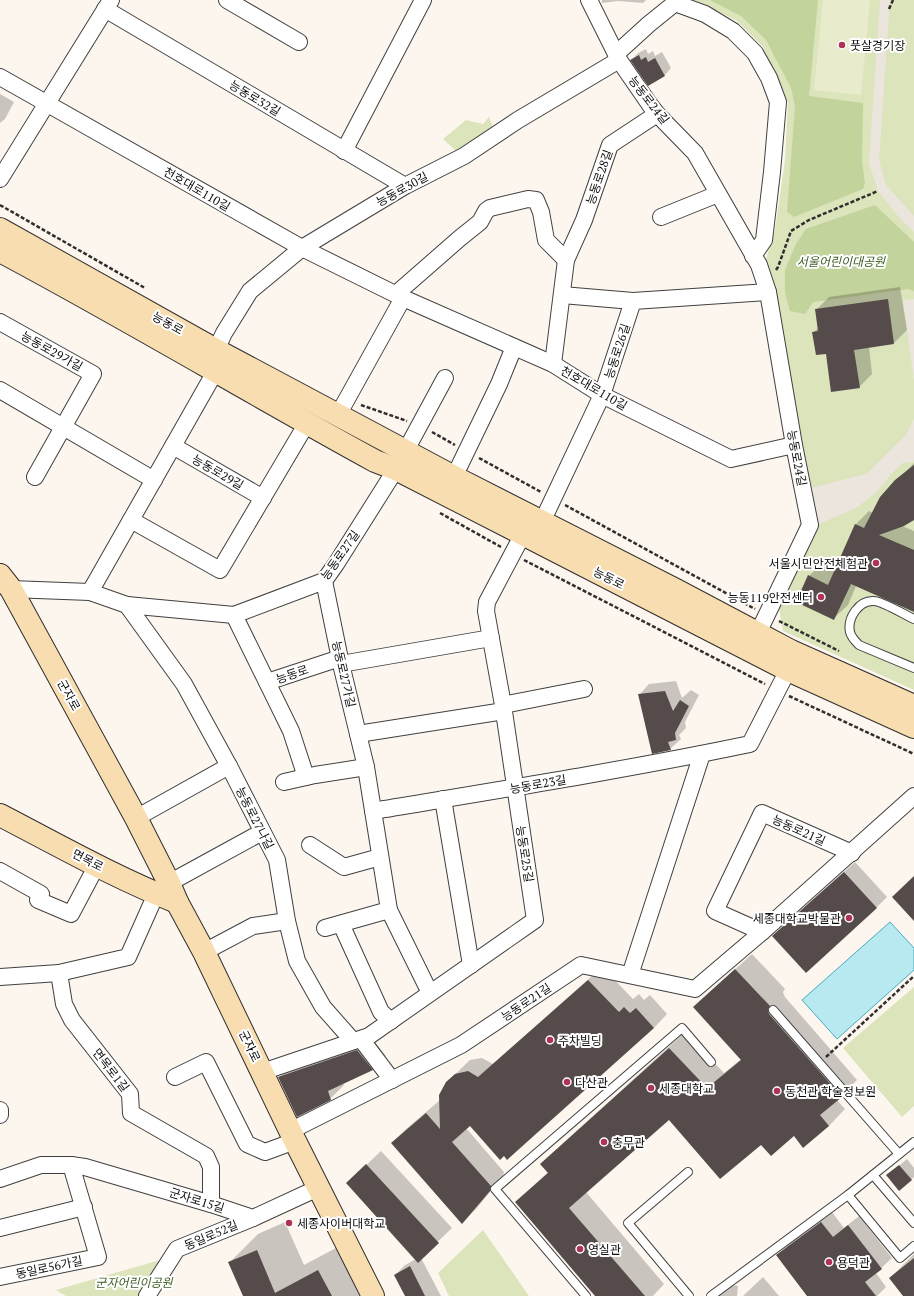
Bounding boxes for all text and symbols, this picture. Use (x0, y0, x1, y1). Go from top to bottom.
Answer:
place label: 풋살경기장 (850, 38, 905, 53)
marker: 풋살경기장 (837, 40, 847, 50)
street label: 능동로24길 (626, 73, 672, 127)
street label: 능동로32길 (227, 77, 283, 119)
street label: 능동로28길 (583, 148, 615, 206)
street label: 천호대로110길 (161, 164, 233, 214)
street label: 능동로30길 (373, 169, 431, 209)
park label: 서울어린이대공원 (797, 254, 886, 269)
street label: 능동로 (150, 308, 186, 338)
street label: 능동로26길 (601, 322, 633, 380)
street label: 능동로29가길 (19, 328, 85, 374)
street label: 천호대로110길 (558, 363, 630, 413)
street label: 능동로24길 (784, 429, 810, 487)
street label: 능동로29길 (190, 451, 246, 493)
street label: 능동로27길 (318, 527, 362, 583)
place label: 서울시민안전체험관 (769, 556, 868, 571)
marker: 서울시민안전체험관 (871, 558, 881, 568)
street label: 능동로 (591, 564, 627, 592)
place label: 능동119안전센터 (728, 590, 813, 605)
marker: 능동119안전센터 (816, 592, 826, 602)
street label: 능동로27가길 (329, 639, 359, 709)
street label: 능동로 (274, 662, 310, 686)
street label: 군자로 (54, 677, 84, 713)
street label: 능동로23길 (509, 772, 567, 796)
street label: 능동로27나길 (233, 784, 277, 852)
street label: 능동로21길 (770, 812, 828, 848)
street label: 능동로25길 (513, 825, 537, 883)
street label: 면목로 (70, 846, 106, 874)
place label: 세종대학교박물관 (753, 911, 841, 926)
marker: 세종대학교박물관 (844, 913, 854, 923)
street label: 능동로21길 (498, 980, 554, 1024)
street label: 군자로 (236, 1028, 264, 1064)
place label: 주차빌딩 (558, 1033, 602, 1048)
marker: 주차빌딩 (545, 1035, 555, 1045)
street label: 면목로1길 (90, 1045, 132, 1095)
place label: 다산관 (575, 1075, 608, 1090)
marker: 다산관 (562, 1077, 572, 1087)
place label: 세종대학교 (659, 1081, 714, 1096)
marker: 세종대학교 (646, 1083, 656, 1093)
place label: 동천관 학술정보원 (785, 1084, 876, 1099)
marker: 동천관 학술정보원 (772, 1086, 782, 1096)
place label: 충무관 (612, 1135, 645, 1150)
marker: 충무관 (599, 1137, 609, 1147)
street label: 군자로15길 (168, 1185, 226, 1215)
place label: 세종사이버대학교 (297, 1216, 385, 1231)
street label: 동일로52길 (182, 1217, 240, 1253)
marker: 세종사이버대학교 (284, 1218, 294, 1228)
place label: 영실관 (588, 1242, 621, 1257)
marker: 영실관 (575, 1244, 585, 1254)
street label: 동일로56가길 (14, 1253, 84, 1281)
place label: 용덕관 (837, 1255, 870, 1270)
marker: 용덕관 (824, 1257, 834, 1267)
park label: 군자어린이공원 (95, 1275, 174, 1290)

